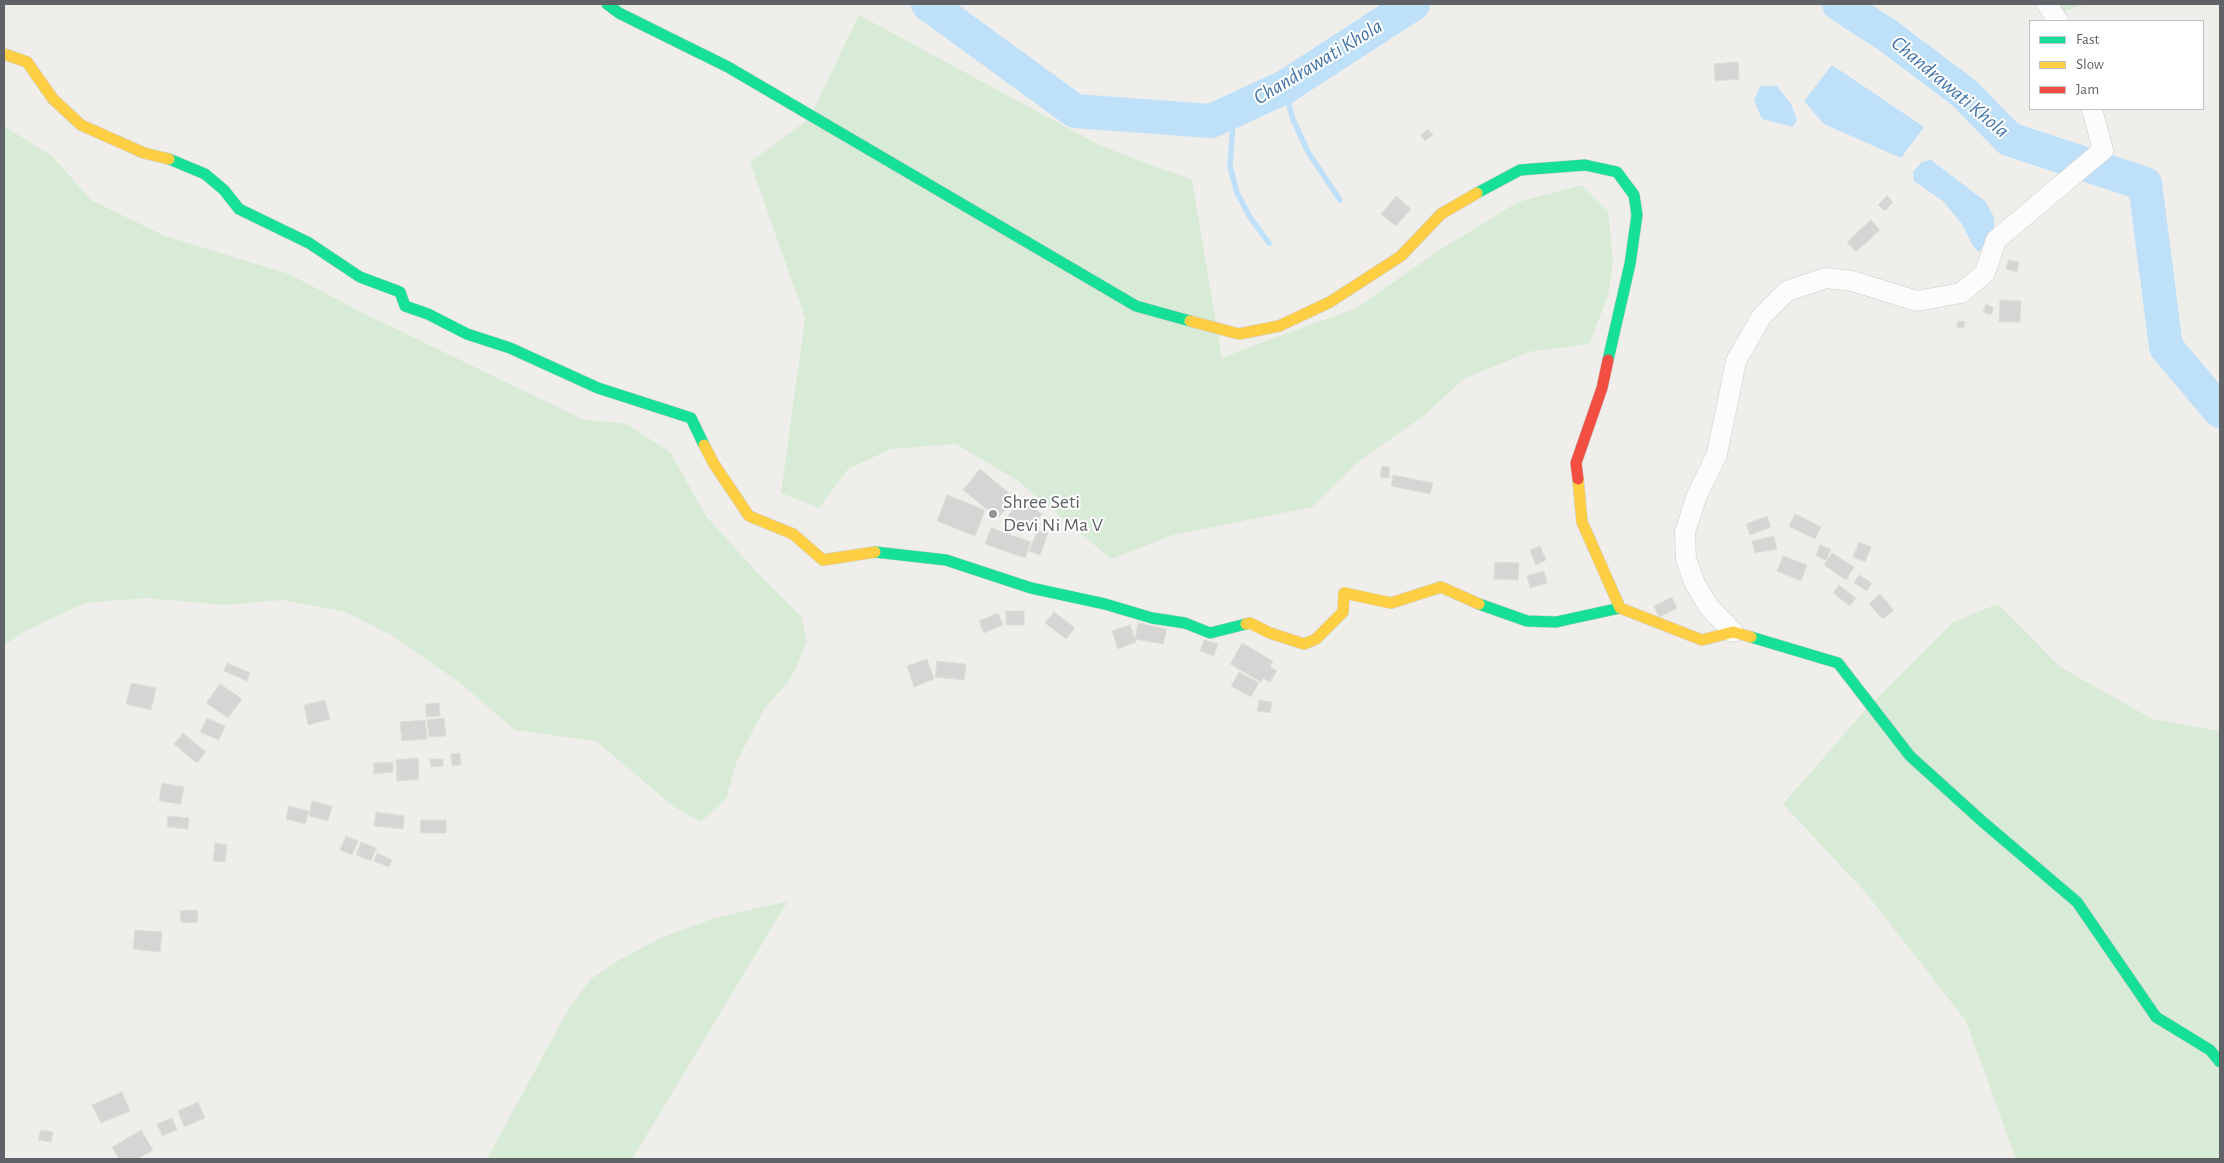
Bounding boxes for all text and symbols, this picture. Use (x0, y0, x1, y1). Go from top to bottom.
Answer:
water label: Chandrawati Khola (1249, 14, 1387, 110)
legend (2029, 20, 2204, 110)
water label: Chandrawati Khola (1886, 30, 2014, 144)
text: Fast (2076, 32, 2099, 47)
text: Slow (2076, 57, 2104, 72)
text: Jam (2076, 82, 2099, 97)
place label: Shree Seti Devi Ni Ma V (1003, 490, 1103, 537)
marker: Shree Seti Devi Ni Ma V (987, 508, 999, 520)

